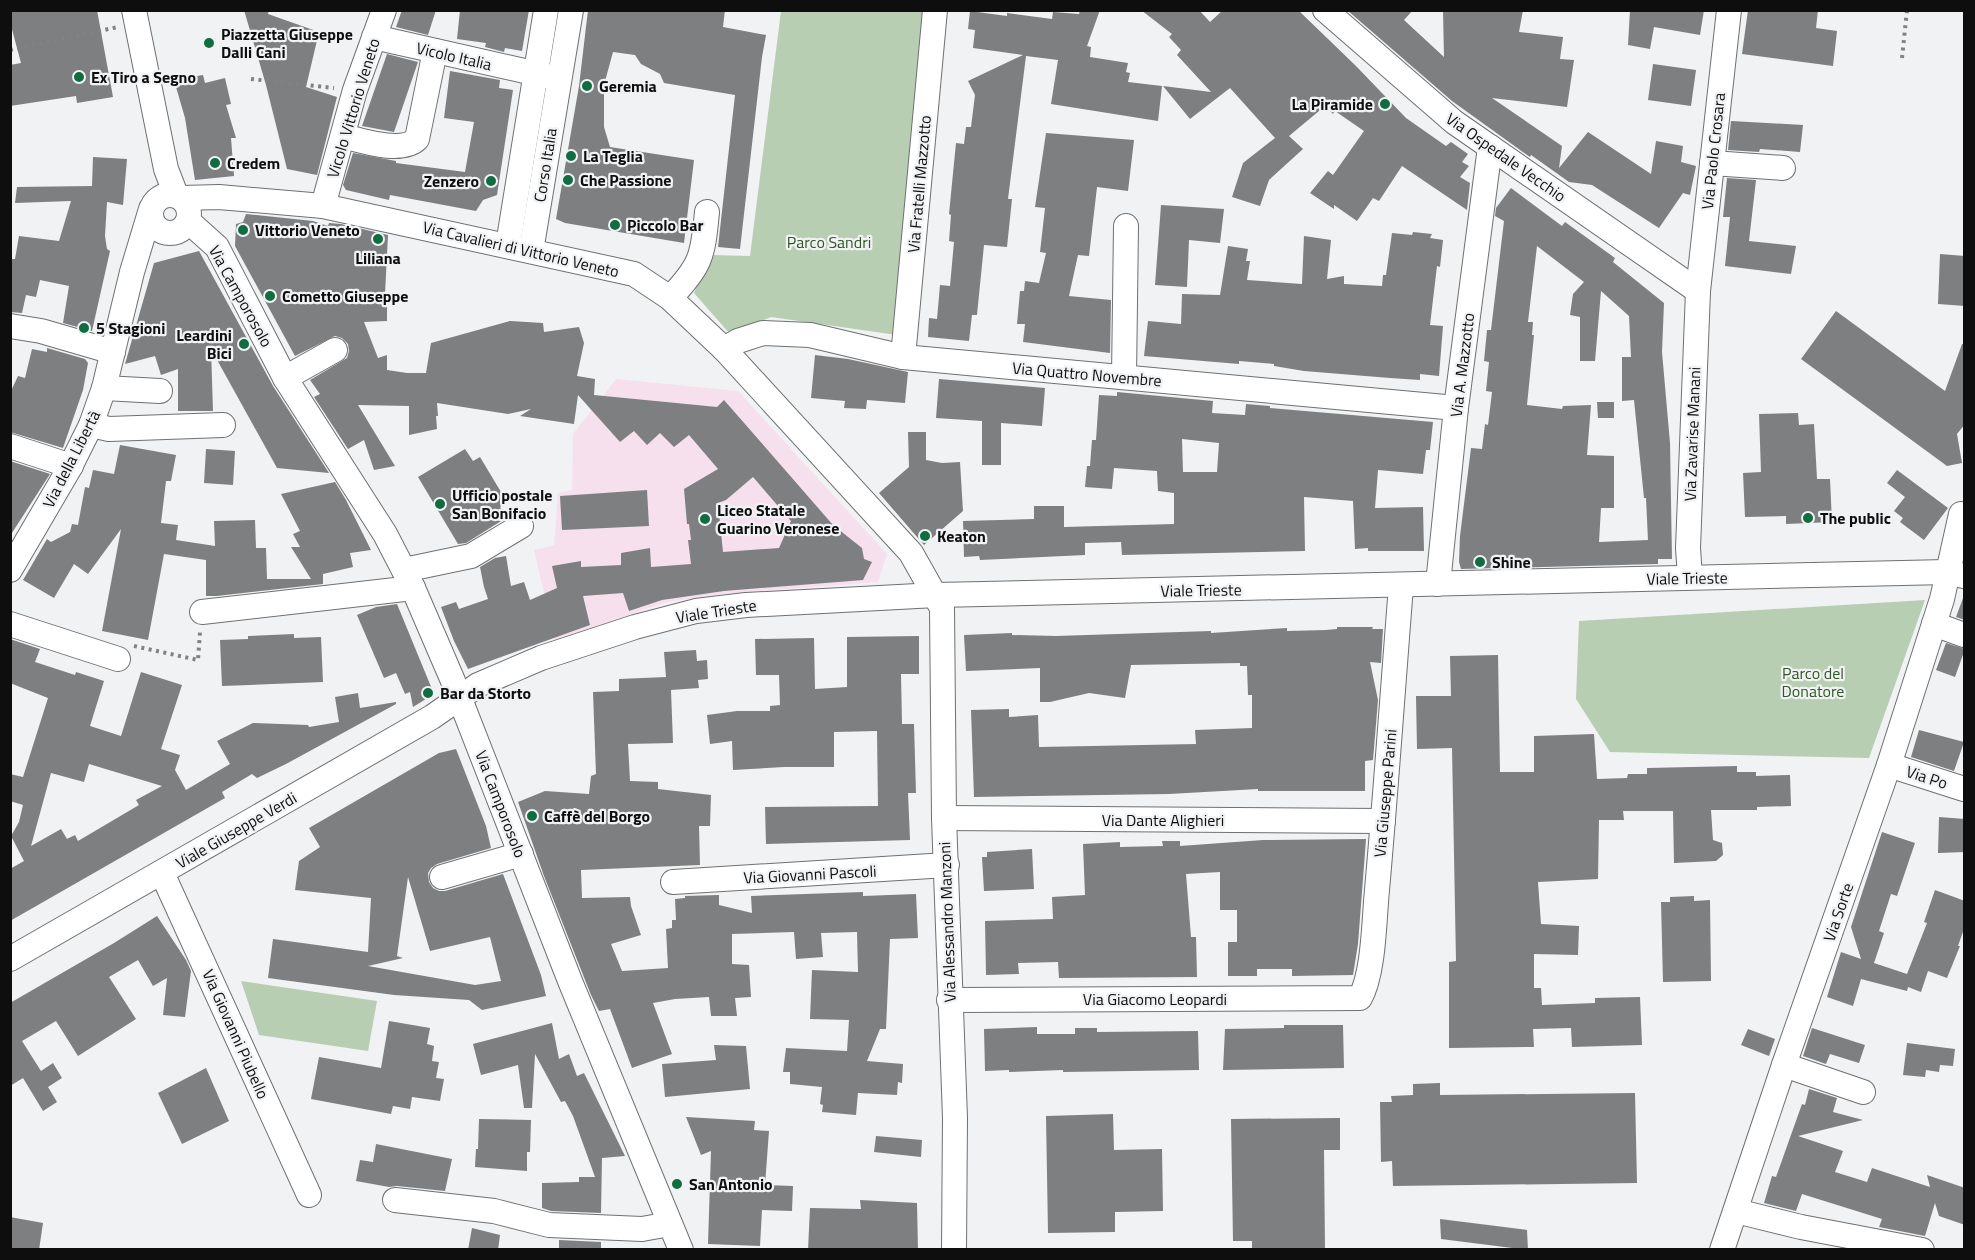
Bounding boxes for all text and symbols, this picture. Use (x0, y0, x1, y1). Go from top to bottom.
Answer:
place label: Piazzetta Giuseppe Dalli Cani (221, 22, 353, 64)
street label: Vicolo Vittorio Veneto (320, 35, 386, 181)
marker: Piazzetta Giuseppe Dalli Cani (202, 36, 216, 50)
street label: Vicolo Italia (414, 36, 494, 76)
place label: Ex Tiro a Segno (91, 65, 196, 89)
marker: Ex Tiro a Segno (72, 70, 86, 84)
place label: Geremia (599, 74, 657, 98)
marker: Geremia (580, 79, 594, 93)
street label: Via Paolo Crosara (1695, 91, 1731, 211)
place label: La Piramide (1292, 92, 1373, 116)
marker: La Piramide (1378, 97, 1392, 111)
street label: Via Ospedale Vecchio (1441, 106, 1571, 208)
street label: Via Fratelli Mazzotto (901, 114, 937, 254)
street label: Corso Italia (527, 126, 563, 204)
place label: La Teglia (583, 144, 643, 168)
marker: La Teglia (564, 149, 578, 163)
place label: Credem (227, 151, 280, 175)
marker: Credem (208, 156, 222, 170)
place label: Che Passione (580, 168, 672, 192)
place label: Zenzero (424, 169, 479, 193)
marker: Che Passione (561, 173, 575, 187)
marker: Zenzero (484, 174, 498, 188)
place label: Piccolo Bar (627, 213, 703, 237)
street label: Via Cavalieri di Vittorio Veneto (420, 215, 622, 283)
place label: Vittorio Veneto (255, 218, 360, 242)
marker: Piccolo Bar (608, 218, 622, 232)
marker: Vittorio Veneto (236, 223, 250, 237)
park label: Parco Sandri (787, 230, 871, 254)
marker: Liliana (371, 232, 385, 246)
street label: Via Camporosolo (203, 241, 279, 351)
place label: Liliana (355, 246, 401, 270)
place label: Cometto Giuseppe (282, 284, 408, 308)
marker: Cometto Giuseppe (263, 289, 277, 303)
street label: Via A. Mazzotto (1444, 311, 1480, 419)
place label: 5 Stagioni (96, 316, 165, 340)
marker: 5 Stagioni (77, 321, 91, 335)
place label: Leardini Bici (176, 323, 232, 365)
marker: Leardini Bici (237, 337, 251, 351)
street label: Via Quattro Novembre (1011, 356, 1163, 392)
street label: Via Zavarise Manani (1678, 366, 1706, 502)
street label: Via della Libertà (36, 406, 106, 512)
place label: Ufficio postale San Bonifacio (452, 483, 552, 525)
marker: Ufficio postale San Bonifacio (433, 497, 447, 511)
place label: Liceo Statale Guarino Veronese (717, 498, 839, 540)
place label: The public (1820, 506, 1891, 530)
marker: The public (1801, 511, 1815, 525)
marker: Liceo Statale Guarino Veronese (698, 512, 712, 526)
place label: Keaton (937, 524, 986, 548)
marker: Keaton (918, 529, 932, 543)
place label: Shine (1492, 550, 1531, 574)
marker: Shine (1473, 555, 1487, 569)
street label: Viale Trieste (1646, 565, 1728, 591)
street label: Viale Trieste (1160, 577, 1242, 603)
street label: Viale Trieste (674, 593, 758, 629)
park label: Parco del Donatore (1782, 661, 1844, 703)
place label: Bar da Storto (440, 681, 531, 705)
marker: Bar da Storto (421, 686, 435, 700)
street label: Via Giuseppe Parini (1367, 728, 1403, 858)
street label: Via Camporosolo (470, 747, 532, 861)
street label: Via Po (1903, 759, 1951, 795)
street label: Viale Giuseppe Verdi (171, 786, 301, 874)
place label: Caffè del Borgo (544, 804, 650, 828)
street label: Via Dante Alighieri (1102, 808, 1224, 832)
marker: Caffè del Borgo (525, 809, 539, 823)
street label: Via Alessandro Manzoni (932, 841, 962, 1003)
street label: Via Giovanni Pascoli (743, 859, 877, 889)
street label: Via Sorte (1817, 879, 1859, 945)
street label: Via Giovanni Piubello (197, 965, 275, 1103)
street label: Via Giacomo Leopardi (1083, 987, 1227, 1011)
place label: San Antonio (689, 1172, 773, 1196)
marker: San Antonio (670, 1177, 684, 1191)

